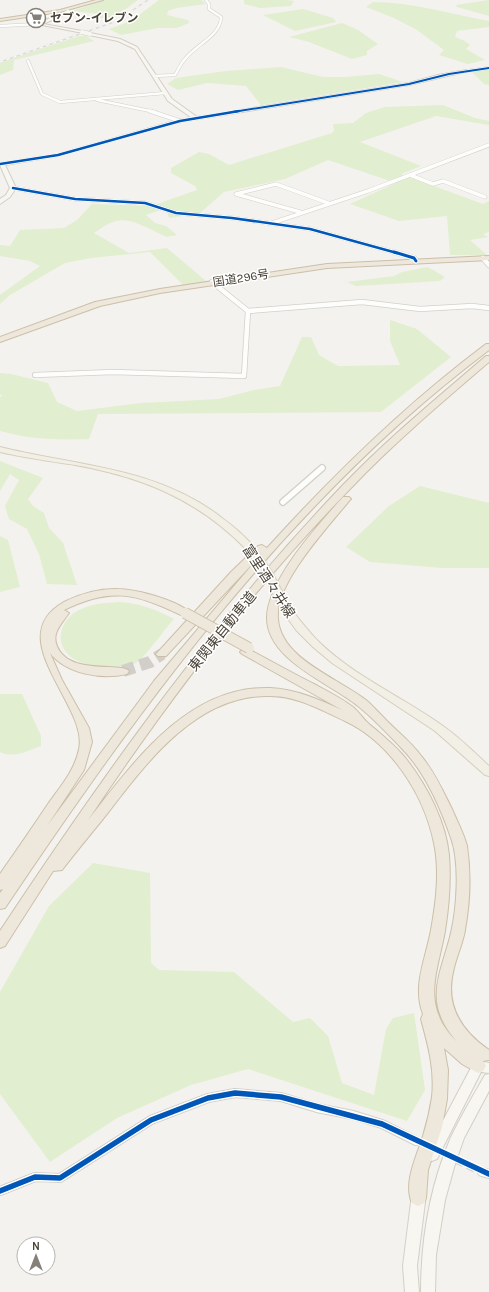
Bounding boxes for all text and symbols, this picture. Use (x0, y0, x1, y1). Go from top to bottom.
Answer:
supermarket icon: セブン-イレブン (25, 7, 47, 29)
place label: セブン-イレブン (50, 11, 138, 25)
street label: 国道296号 (212, 267, 270, 289)
street label: 富里酒々井線 (239, 541, 299, 621)
street label: 東関東自動車道 (185, 588, 260, 675)
north arrow (16, 1236, 56, 1276)
text: N (32, 1240, 40, 1253)

